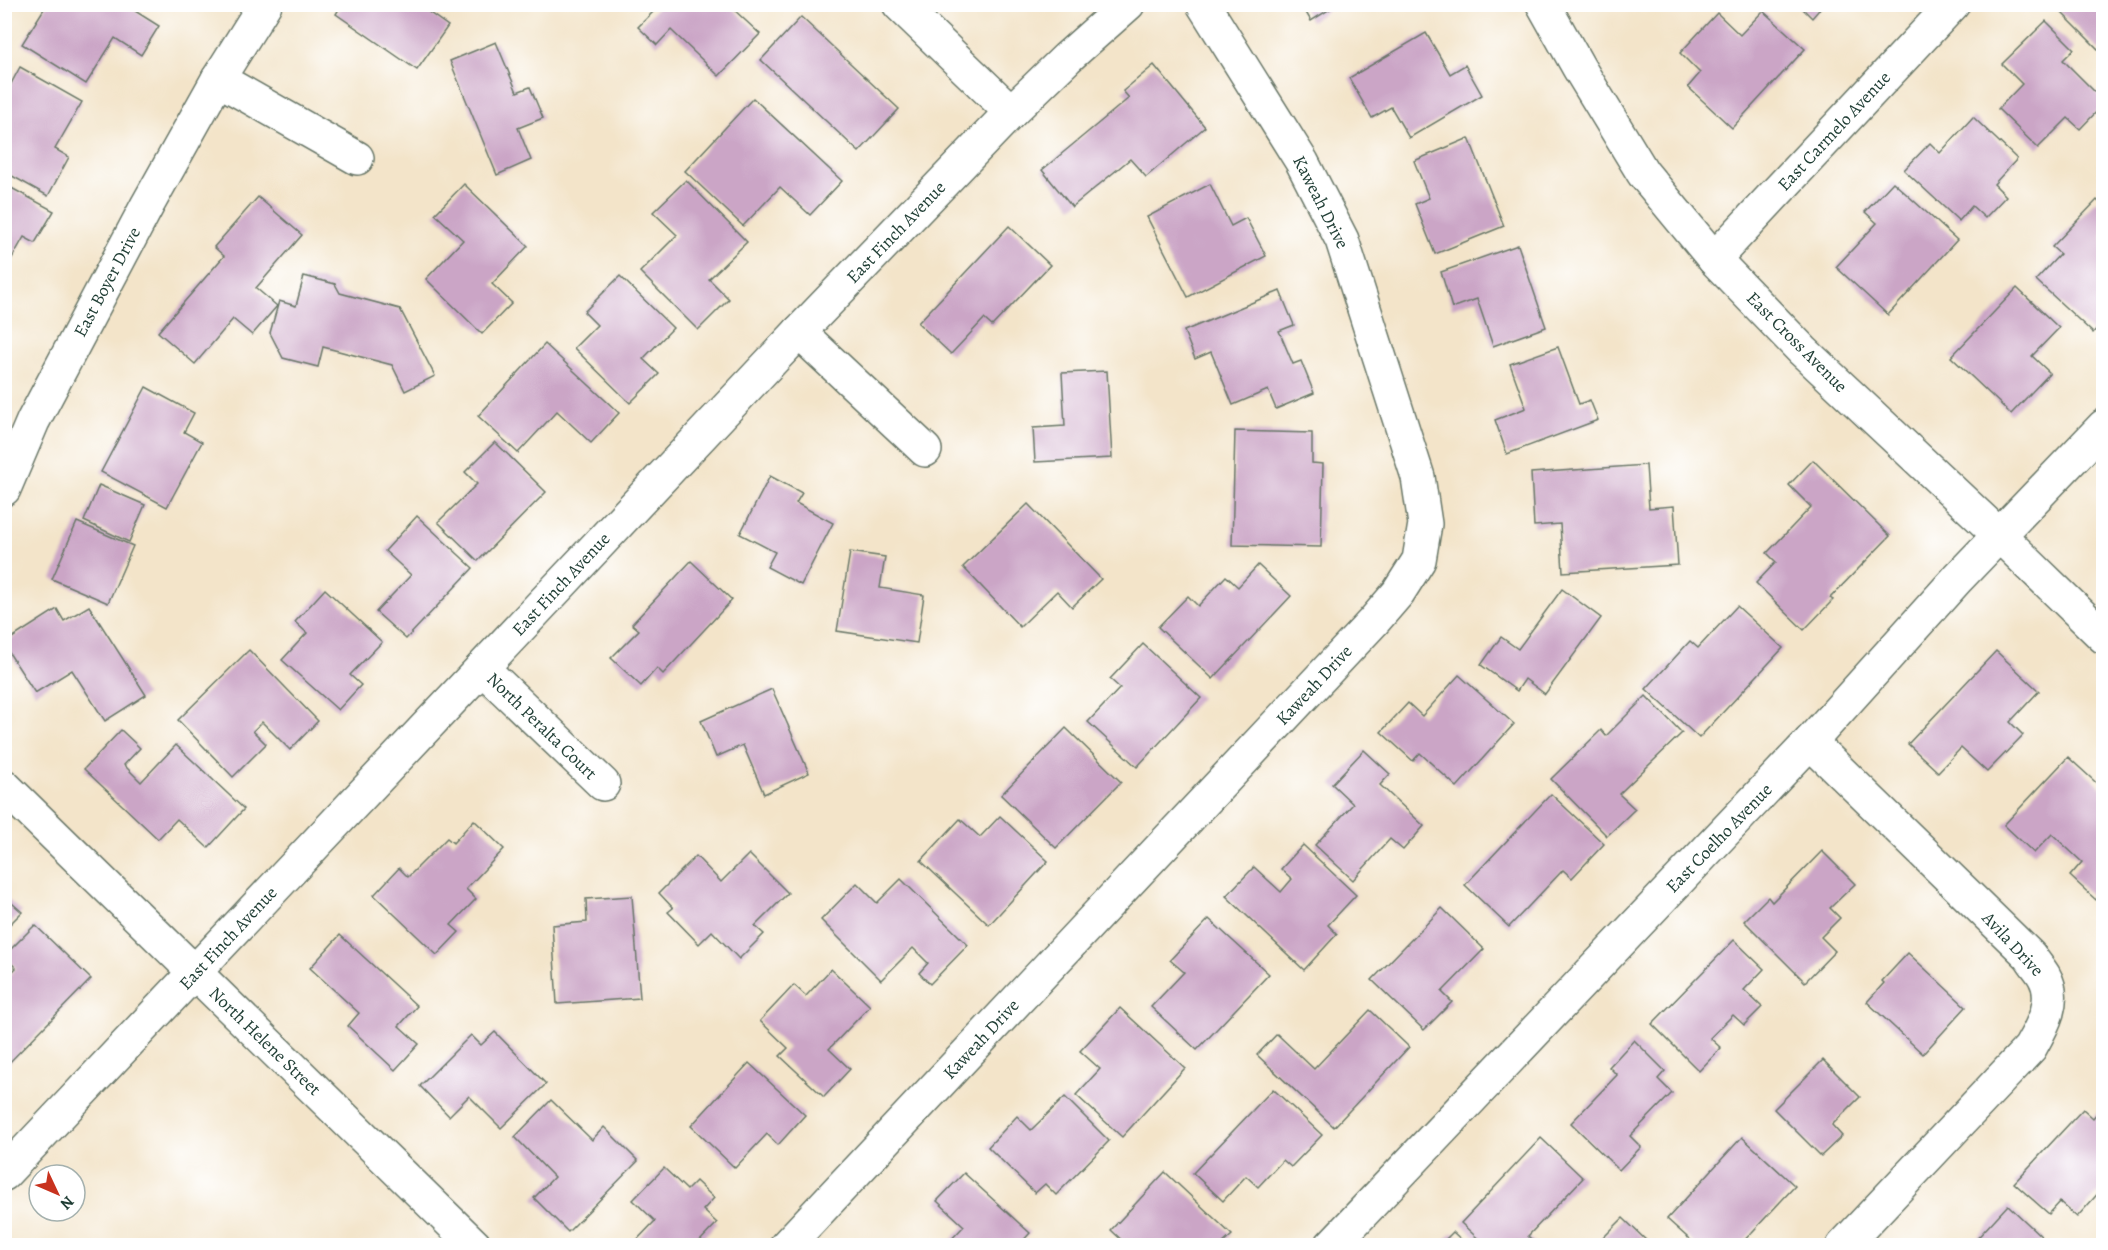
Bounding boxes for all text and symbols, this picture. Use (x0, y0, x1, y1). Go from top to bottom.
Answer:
street label: East Carmelo Avenue (1772, 66, 1896, 196)
street label: Kaweah Drive (1287, 151, 1355, 253)
street label: East Finch Avenue (841, 176, 951, 288)
street label: East Boyer Drive (68, 223, 146, 341)
street label: East Cross Avenue (1741, 286, 1853, 398)
street label: East Finch Avenue (507, 527, 615, 641)
street label: Kaweah Drive (1271, 640, 1357, 730)
street label: North Peralta Court (482, 667, 602, 785)
street label: East Coelho Avenue (1661, 778, 1777, 898)
street label: East Finch Avenue (174, 881, 282, 995)
street label: Avila Drive (1976, 906, 2049, 981)
street label: North Helene Street (204, 981, 326, 1101)
street label: Kaweah Drive (938, 994, 1024, 1084)
north arrow (27, 1163, 87, 1223)
text: N (55, 1191, 79, 1215)

